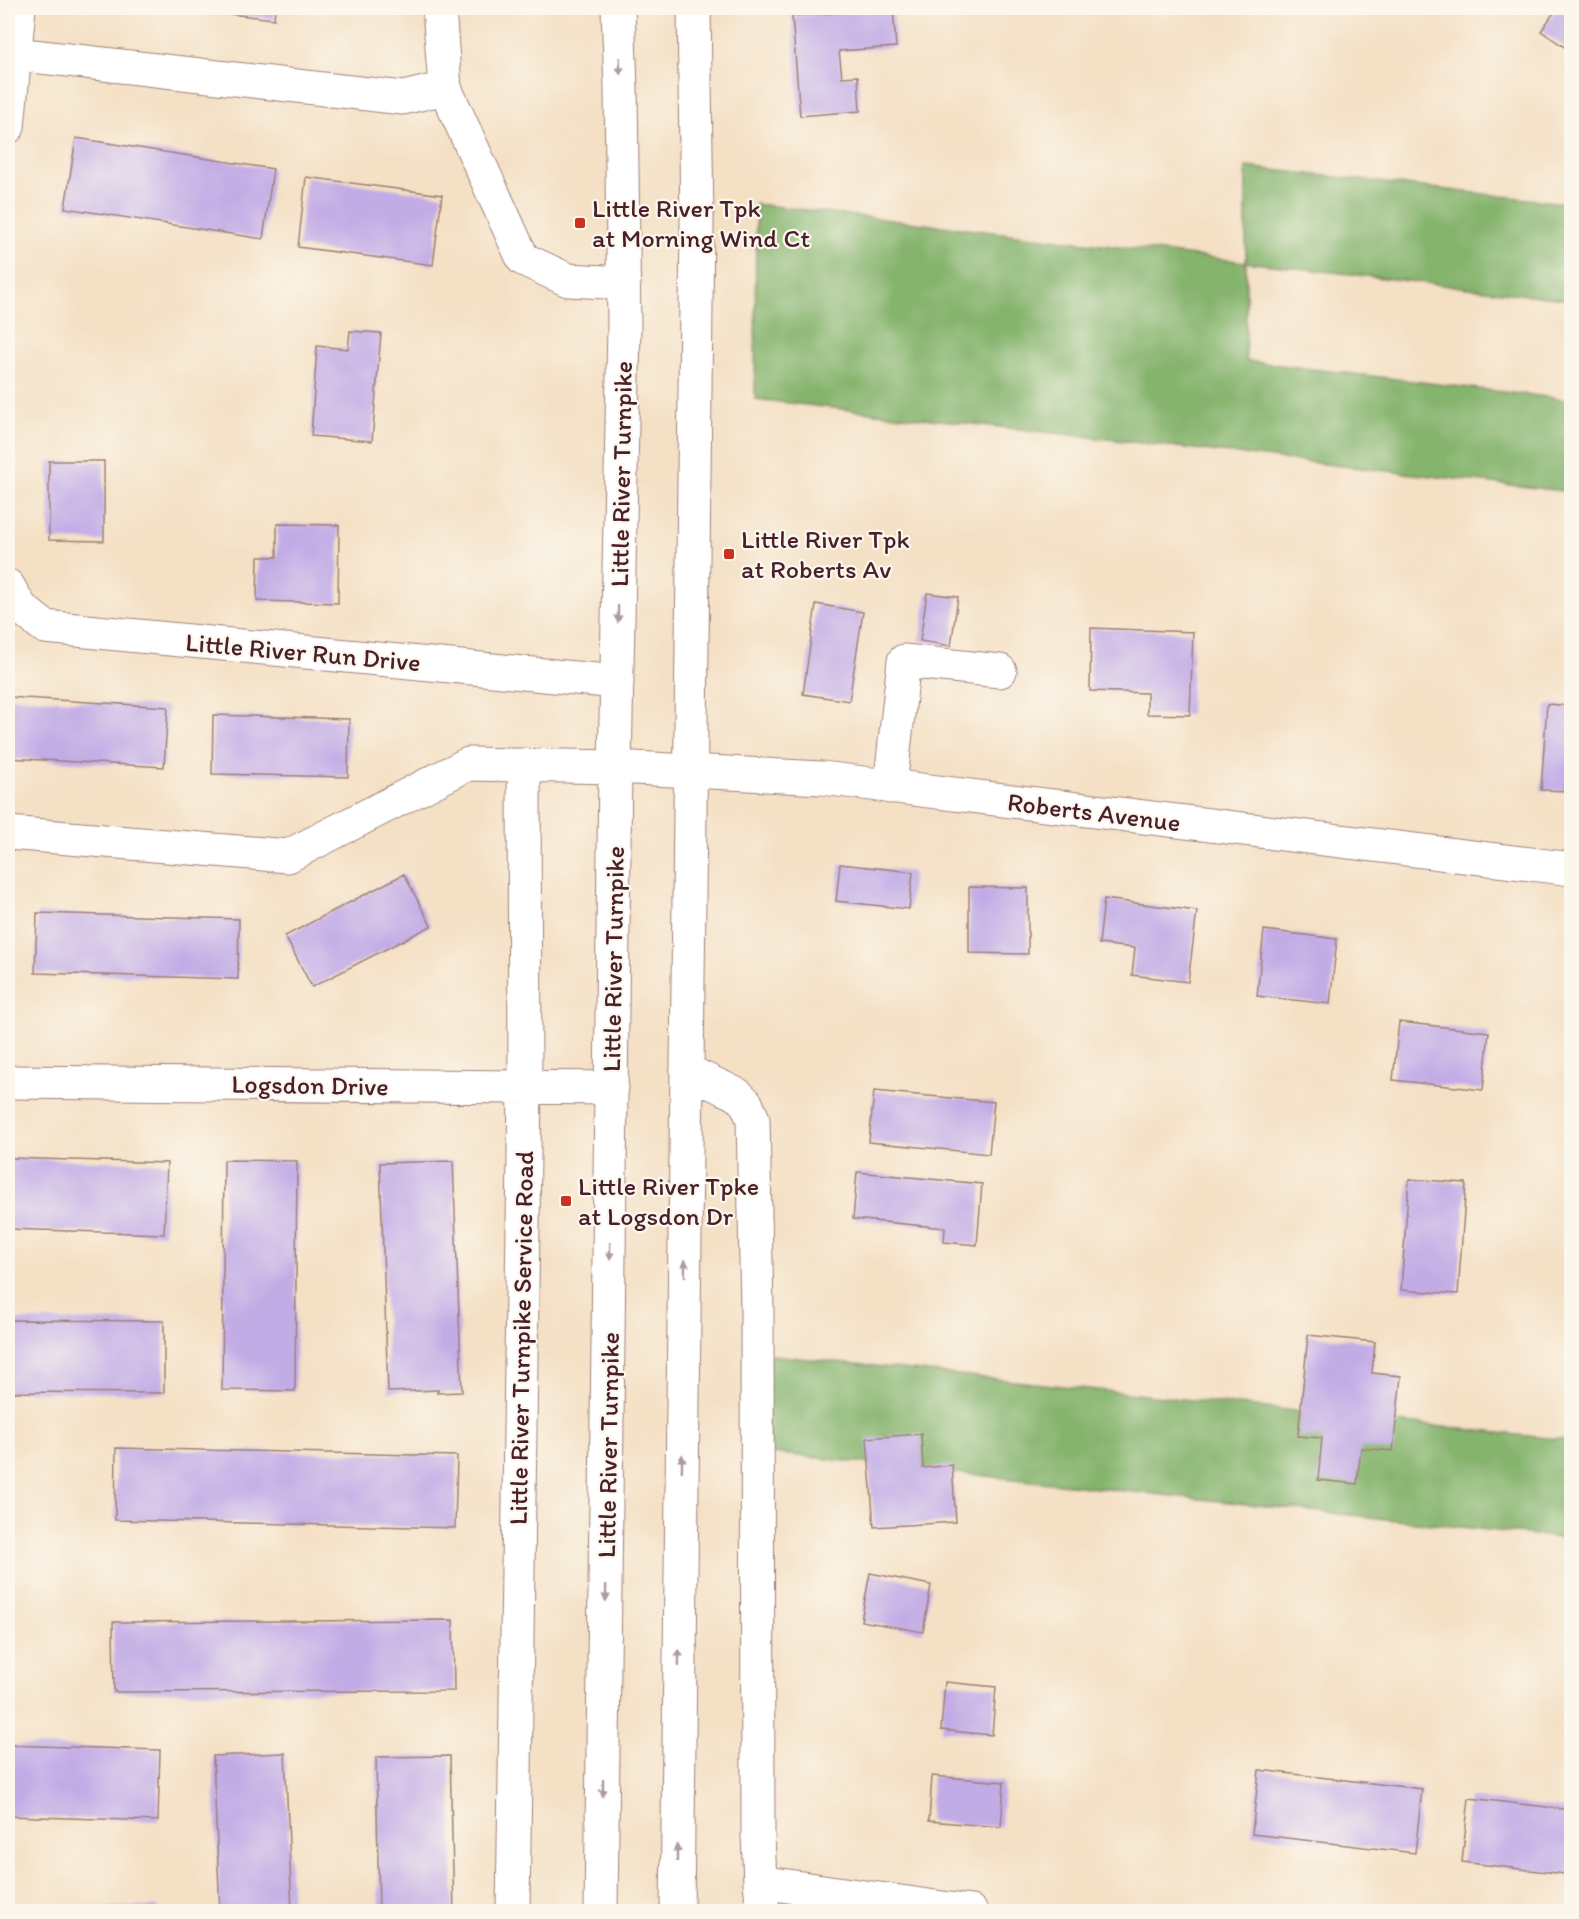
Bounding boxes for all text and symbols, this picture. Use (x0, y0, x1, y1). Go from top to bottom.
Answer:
one-way arrow (615, 56, 625, 75)
place label: Little River Tpk at Morning Wind Ct (592, 192, 810, 254)
marker: Little River Tpk at Morning Wind Ct (573, 216, 587, 230)
street label: Little River Turnpike (603, 361, 639, 587)
place label: Little River Tpk at Roberts Av (741, 523, 910, 585)
marker: Little River Tpk at Roberts Av (722, 547, 736, 561)
one-way arrow (613, 605, 623, 624)
street label: Little River Run Drive (184, 626, 422, 678)
street label: Roberts Avenue (1006, 785, 1182, 839)
street label: Little River Turnpike (595, 846, 631, 1072)
street label: Logsdon Drive (231, 1068, 389, 1102)
street label: Little River Turnpike Service Road (502, 1151, 540, 1525)
place label: Little River Tpke at Logsdon Dr (578, 1170, 759, 1232)
marker: Little River Tpke at Logsdon Dr (559, 1194, 573, 1208)
one-way arrow (605, 1241, 615, 1260)
one-way arrow (680, 1259, 689, 1278)
street label: Little River Turnpike (590, 1332, 626, 1558)
one-way arrow (677, 1454, 687, 1473)
one-way arrow (601, 1583, 611, 1602)
one-way arrow (674, 1649, 684, 1668)
one-way arrow (599, 1778, 608, 1797)
one-way arrow (672, 1844, 682, 1863)

